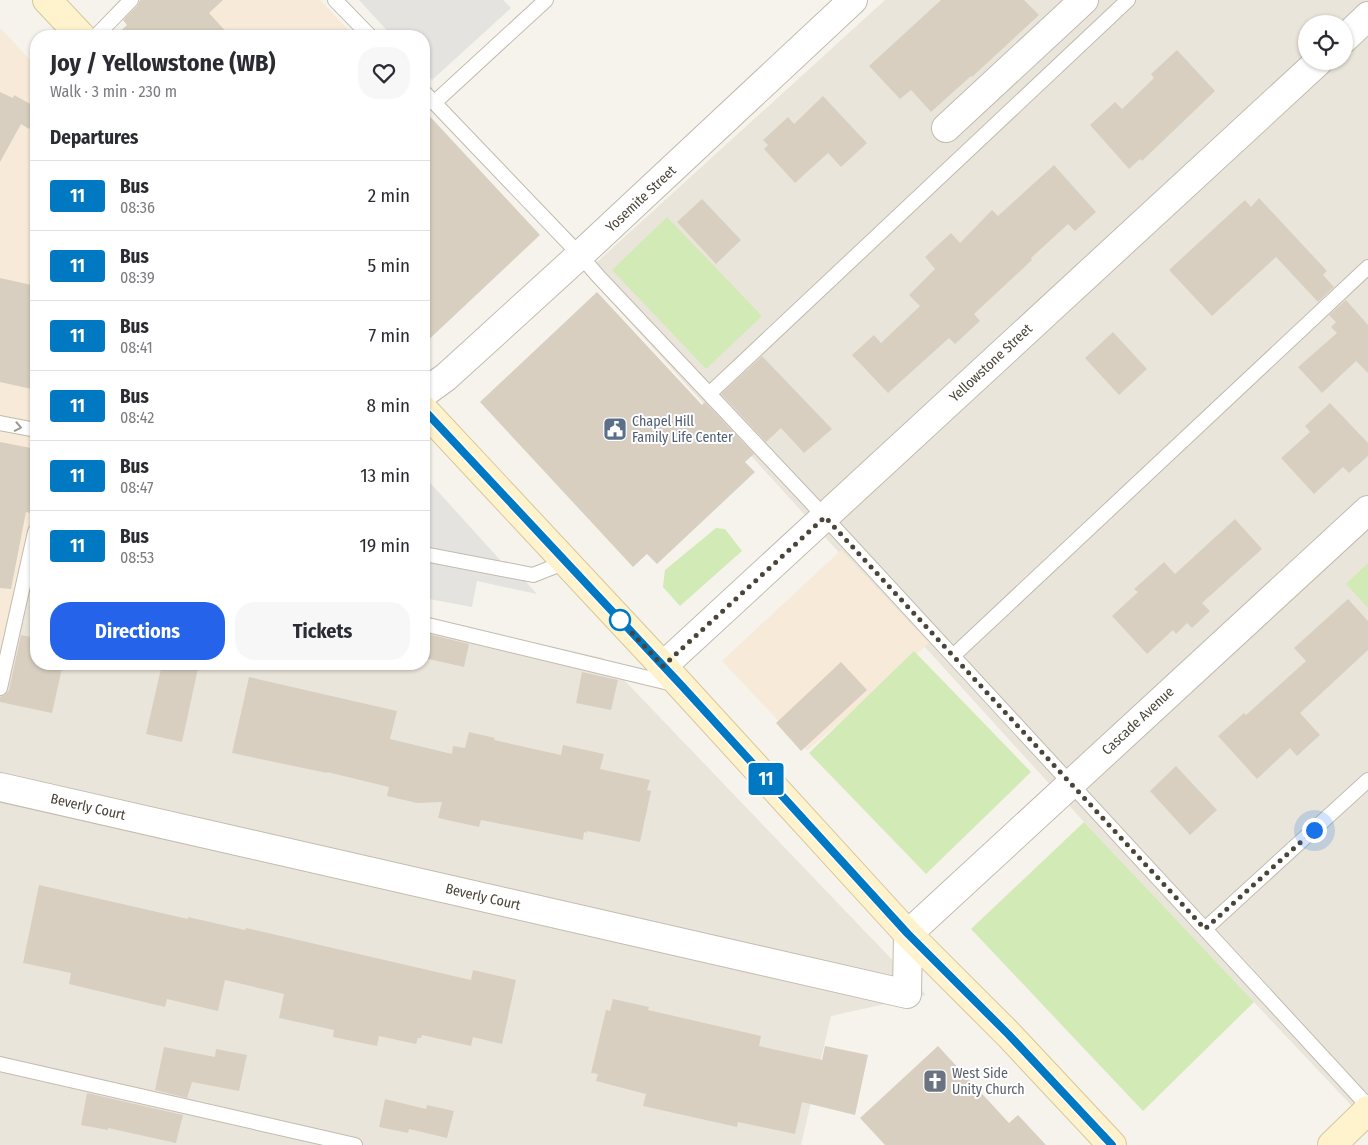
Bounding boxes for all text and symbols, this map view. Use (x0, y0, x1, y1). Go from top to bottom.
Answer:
map controls (1298, 15, 1353, 70)
button: locate (1298, 15, 1353, 70)
button: heart (358, 47, 410, 99)
text: Joy / Yellowstone (WB) (50, 49, 276, 77)
text: Walk · 3 min · 230 m (50, 82, 177, 101)
text: Departures (50, 126, 138, 149)
street label: Yosemite Street (602, 162, 680, 236)
text: Bus (120, 175, 149, 198)
text: 2 min (368, 184, 410, 207)
text: 11 (70, 185, 85, 207)
text: 08:36 (120, 198, 155, 217)
text: Bus (120, 245, 149, 268)
text: 5 min (367, 254, 410, 277)
text: 11 (70, 255, 85, 277)
text: 08:39 (120, 268, 155, 287)
text: Bus (120, 315, 149, 338)
street label: Yellowstone Street (946, 320, 1036, 406)
text: 7 min (368, 324, 410, 347)
text: 11 (70, 325, 85, 347)
text: 08:41 (120, 338, 153, 357)
text: Bus (120, 385, 149, 408)
text: 8 min (367, 394, 410, 417)
text: 11 (70, 395, 85, 417)
text: 08:42 (120, 408, 154, 427)
place label: Chapel Hill Family Life Center (632, 413, 733, 446)
public building icon: Chapel Hill Family Life Center (602, 416, 628, 442)
one-way arrow (14, 421, 23, 431)
text: Bus (120, 455, 149, 478)
text: 13 min (360, 464, 410, 487)
text: 11 (70, 465, 85, 487)
text: 08:47 (120, 478, 154, 497)
text: Bus (120, 525, 149, 548)
text: 19 min (359, 534, 410, 557)
text: 11 (70, 535, 85, 557)
text: 08:53 (120, 548, 154, 567)
button: Directions (50, 602, 225, 660)
button: Tickets (235, 602, 410, 660)
unlabelled marker (609, 609, 631, 631)
street label: Cascade Avenue (1098, 683, 1178, 759)
line badge: 11 (744, 763, 788, 795)
text: 11 (759, 768, 773, 790)
street label: Beverly Court (49, 790, 128, 824)
your location (1302, 818, 1327, 843)
street label: Beverly Court (444, 880, 523, 914)
place label: West Side Unity Church (952, 1065, 1025, 1098)
church icon: West Side Unity Church (922, 1068, 948, 1094)

